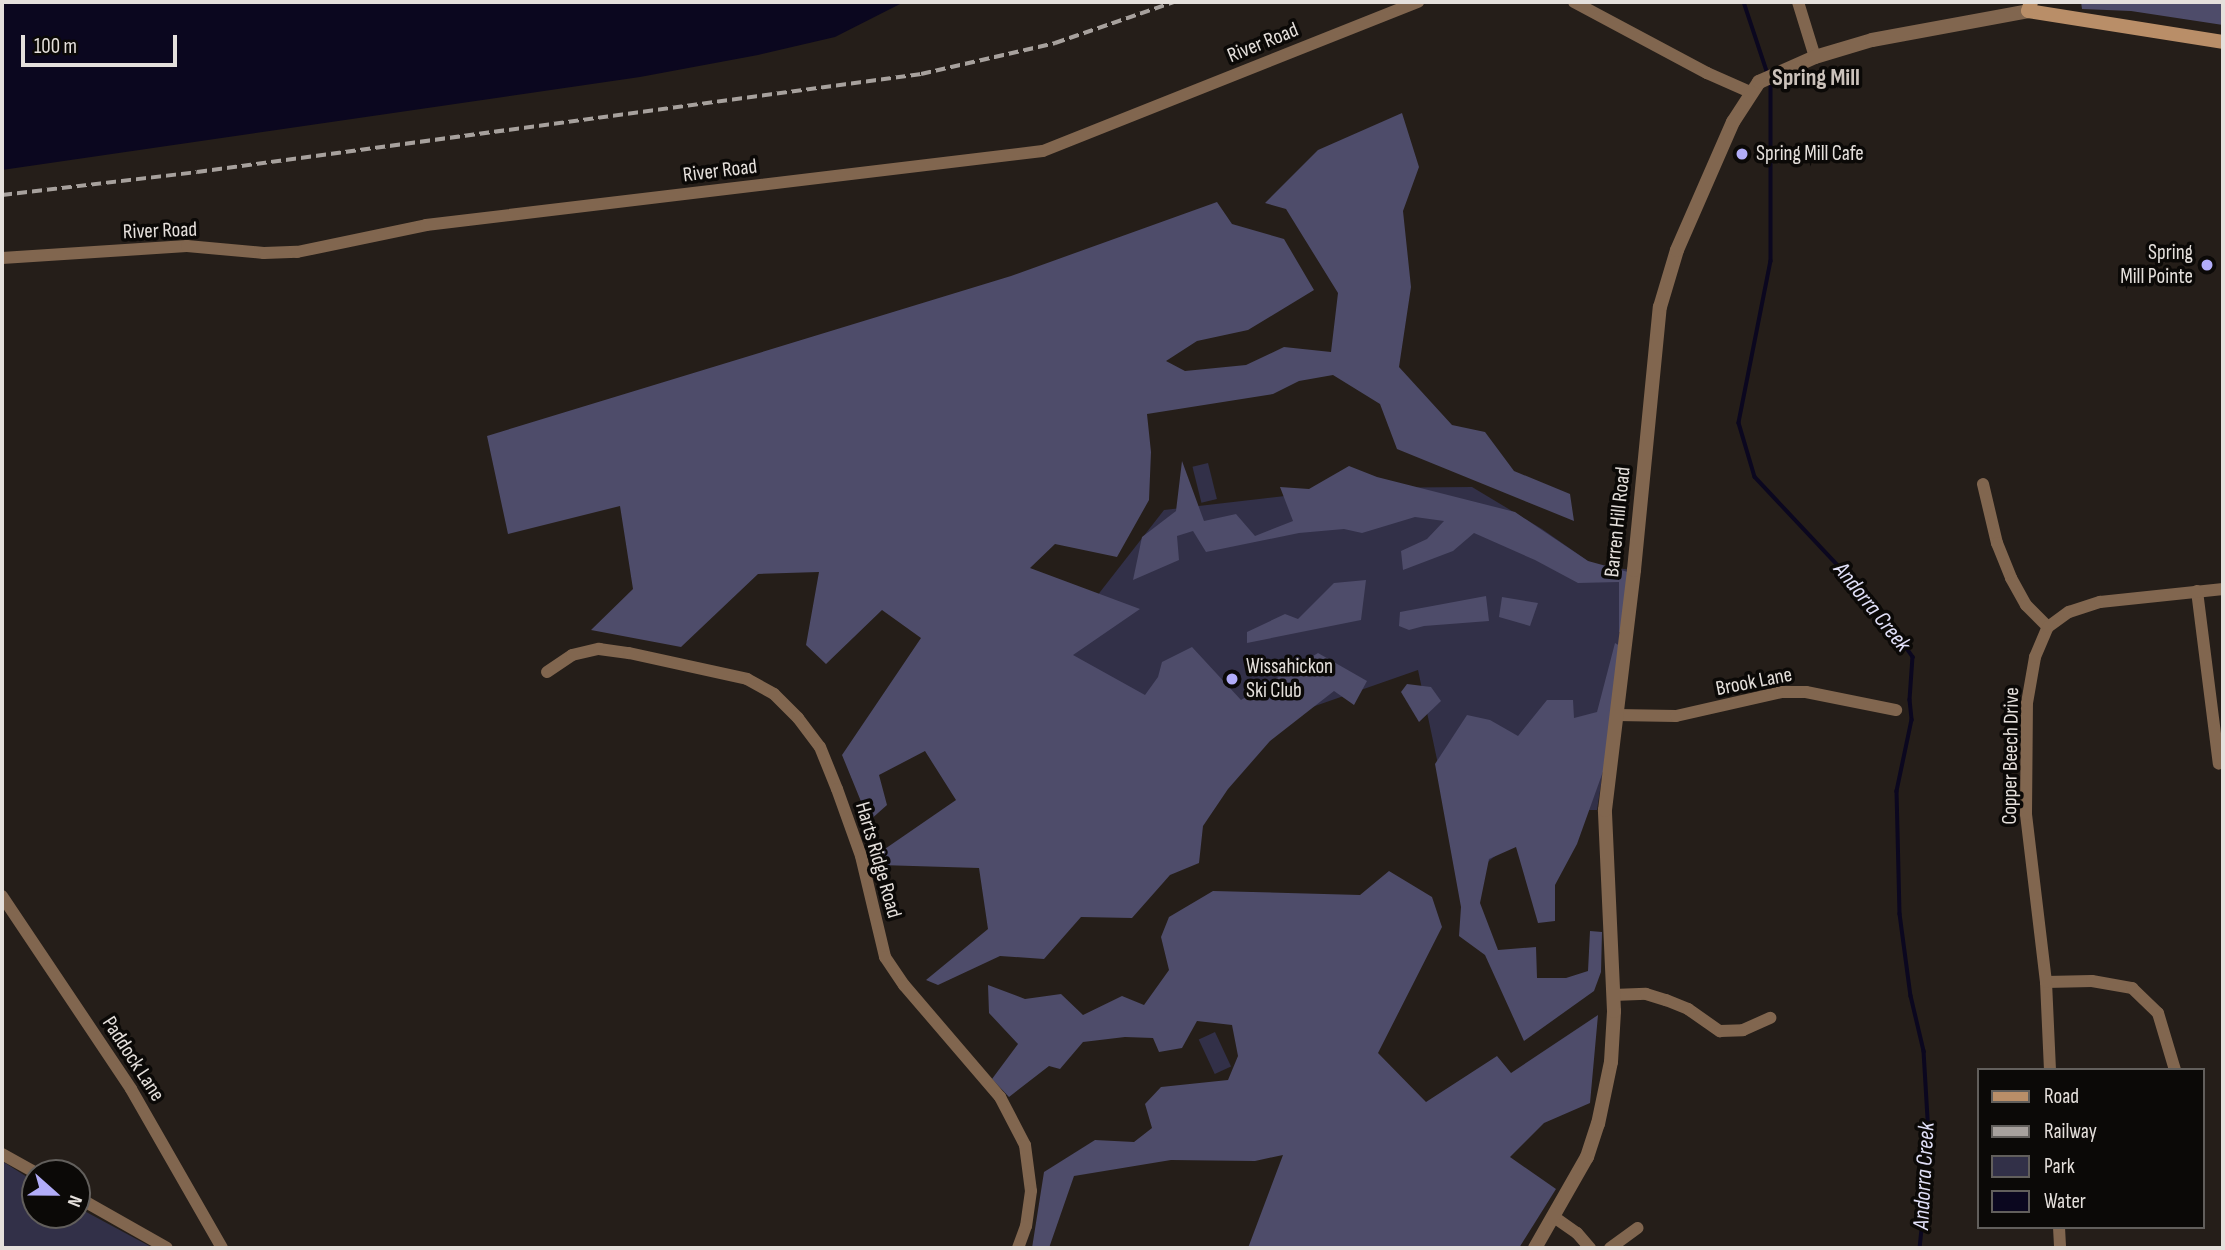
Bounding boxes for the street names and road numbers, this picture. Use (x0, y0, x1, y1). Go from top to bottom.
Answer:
street label: River Road (1224, 17, 1302, 69)
street label: River Road (682, 154, 758, 188)
street label: River Road (122, 217, 198, 245)
street label: Barren Hill Road (1600, 466, 1636, 578)
street label: Brook Lane (1714, 662, 1794, 702)
street label: Copper Beech Drive (1997, 687, 2025, 825)
street label: Harts Ridge Road (849, 799, 907, 921)
street label: Paddock Lane (96, 1012, 170, 1106)

